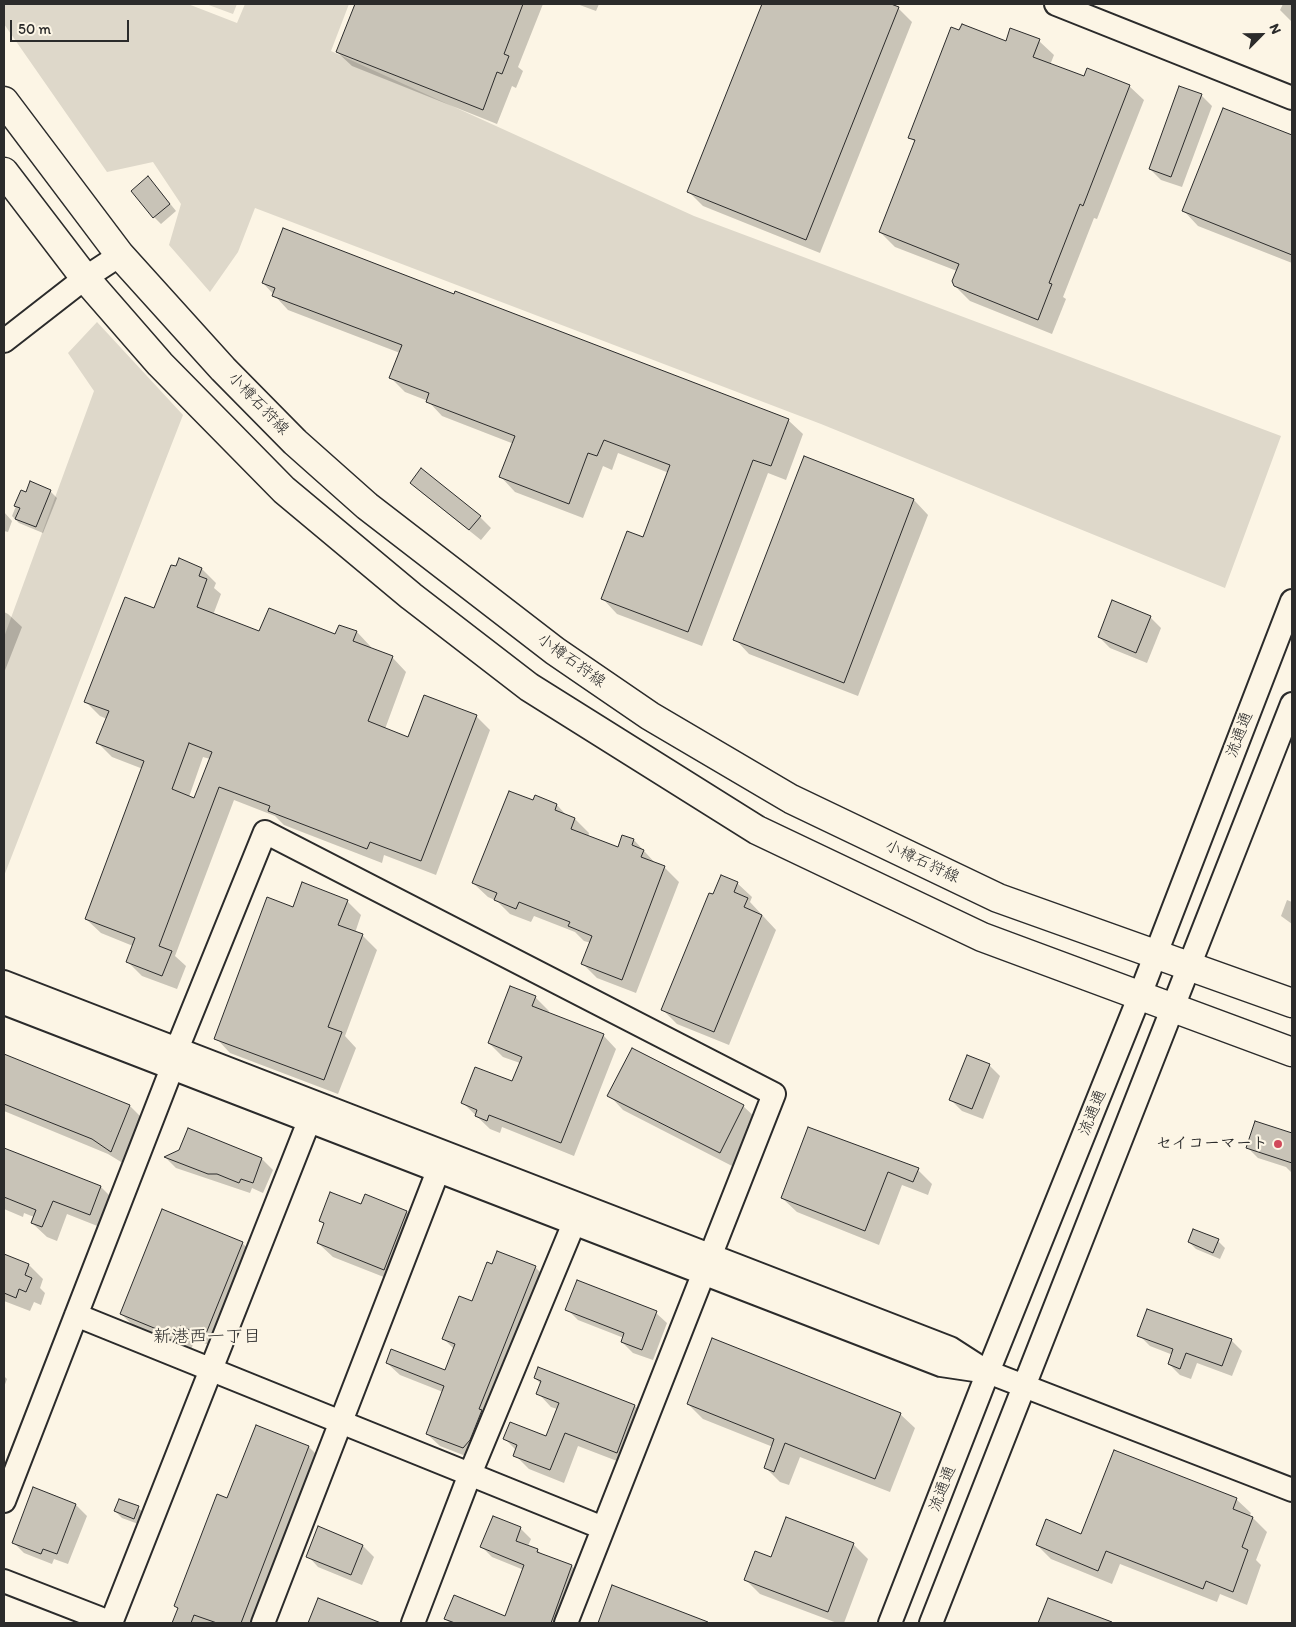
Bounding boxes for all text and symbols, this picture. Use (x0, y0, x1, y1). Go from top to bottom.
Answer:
scale bar (12, 10, 131, 42)
north arrow (1236, 10, 1286, 60)
text: 50 m (18, 20, 51, 38)
text: N (1266, 21, 1285, 37)
street label: 小樽石狩線 (223, 369, 293, 439)
street label: 小樽石狩線 (533, 630, 609, 692)
street label: 流通通 (1222, 709, 1258, 761)
street label: 小樽石狩線 (882, 836, 962, 888)
street label: 流通通 (1075, 1087, 1111, 1139)
place label: セイコーマート (1156, 1134, 1268, 1154)
marker: セイコーマート (1272, 1138, 1284, 1150)
district label: 新港西一丁目 (153, 1326, 261, 1348)
street label: 流通通 (925, 1463, 961, 1515)

